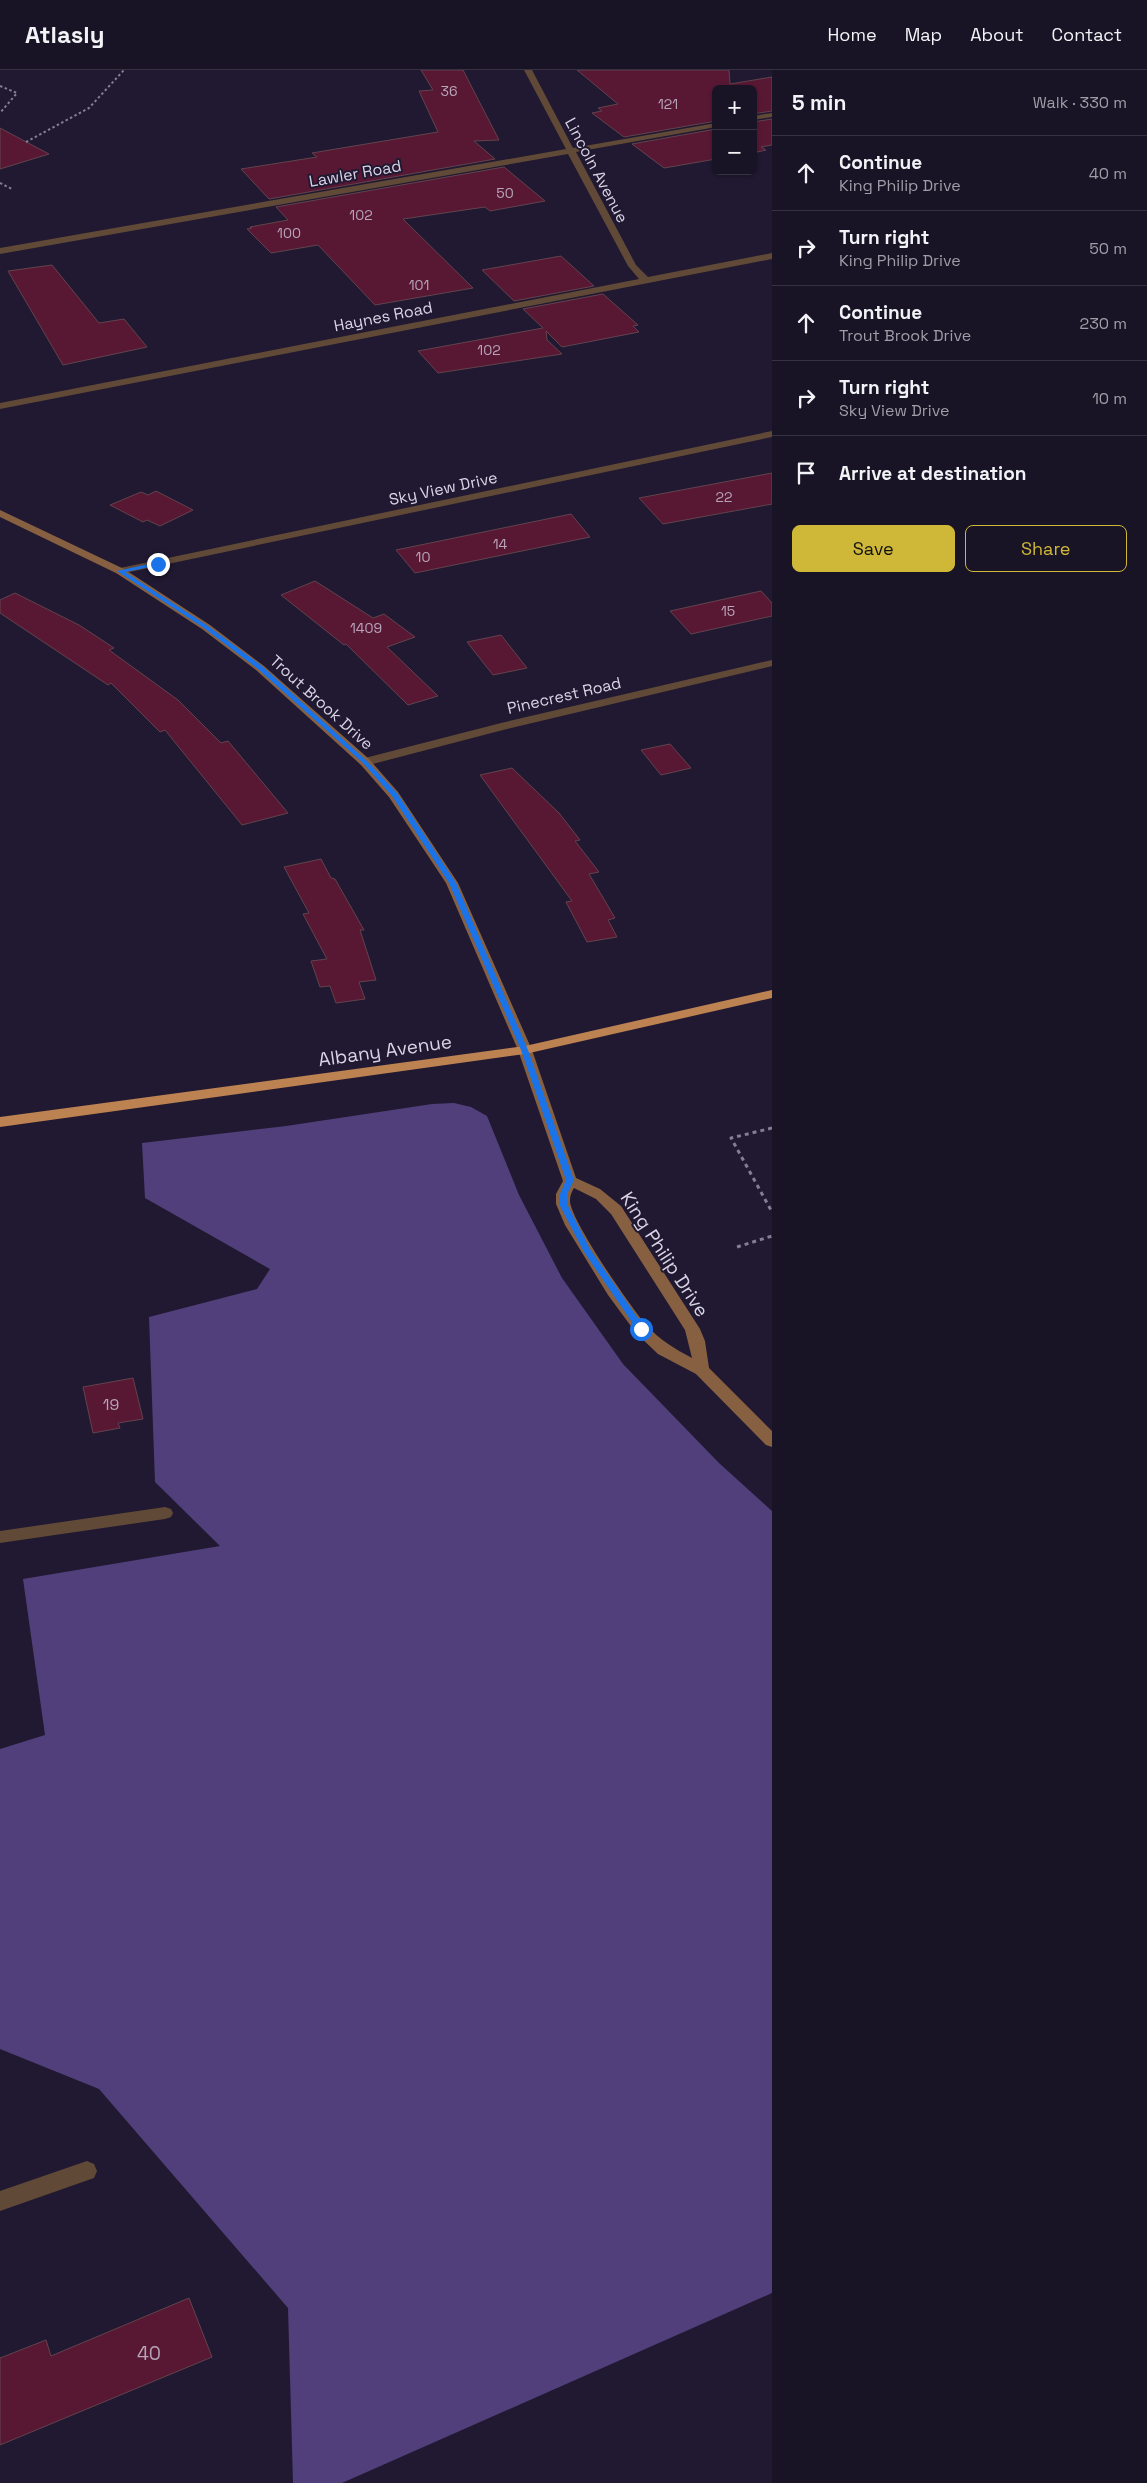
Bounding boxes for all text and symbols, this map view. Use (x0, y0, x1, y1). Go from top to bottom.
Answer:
text: Atlasly (25, 19, 104, 50)
text: Home (828, 23, 877, 46)
text: Map (905, 23, 942, 46)
text: About (970, 23, 1024, 46)
text: Contact (1052, 23, 1122, 46)
house number: 36 (440, 82, 458, 100)
map controls (712, 85, 757, 175)
button: + (712, 85, 757, 130)
text: 5 min (792, 89, 846, 116)
text: Walk · 330 m (1033, 92, 1127, 113)
house number: 121 (658, 95, 678, 113)
street label: Lincoln Avenue (560, 114, 633, 226)
button: − (712, 130, 757, 175)
text: Continue (839, 150, 922, 175)
street label: Lawler Road (307, 155, 403, 192)
icon: ahead (792, 159, 820, 187)
text: 40 m (1089, 163, 1127, 184)
text: King Philip Drive (839, 175, 961, 196)
house number: 50 (496, 184, 514, 202)
house number: 102 (349, 206, 373, 224)
house number: 100 (277, 224, 301, 242)
text: Turn right (839, 225, 929, 250)
icon: right (792, 234, 820, 262)
text: 50 m (1089, 238, 1127, 259)
text: King Philip Drive (839, 250, 961, 271)
house number: 101 (409, 276, 429, 294)
street label: Haynes Road (332, 297, 434, 336)
text: Continue (839, 300, 922, 325)
icon: ahead (792, 309, 820, 337)
text: 230 m (1080, 313, 1127, 334)
text: Trout Brook Drive (839, 325, 971, 346)
house number: 102 (477, 341, 501, 359)
text: Turn right (839, 375, 929, 400)
icon: right (792, 384, 820, 412)
text: 10 m (1092, 388, 1127, 409)
text: Sky View Drive (839, 400, 950, 421)
icon: arrive (792, 459, 820, 487)
text: Arrive at destination (839, 461, 1027, 486)
street label: Sky View Drive (387, 467, 499, 510)
house number: 22 (716, 488, 732, 506)
button: Save (792, 525, 955, 572)
button: Share (965, 525, 1127, 572)
house number: 14 (493, 535, 508, 553)
house number: 10 (416, 548, 430, 566)
route end (147, 553, 170, 576)
house number: 15 (721, 602, 735, 620)
house number: 1409 (350, 619, 382, 637)
street label: Trout Brook Drive (265, 650, 378, 754)
street label: Pinecrest Road (505, 672, 623, 719)
street label: Albany Avenue (317, 1029, 453, 1072)
street label: King Philip Drive (615, 1187, 714, 1322)
route start (630, 1318, 653, 1341)
house number: 19 (103, 1394, 119, 1415)
house number: 40 (137, 2341, 161, 2366)

